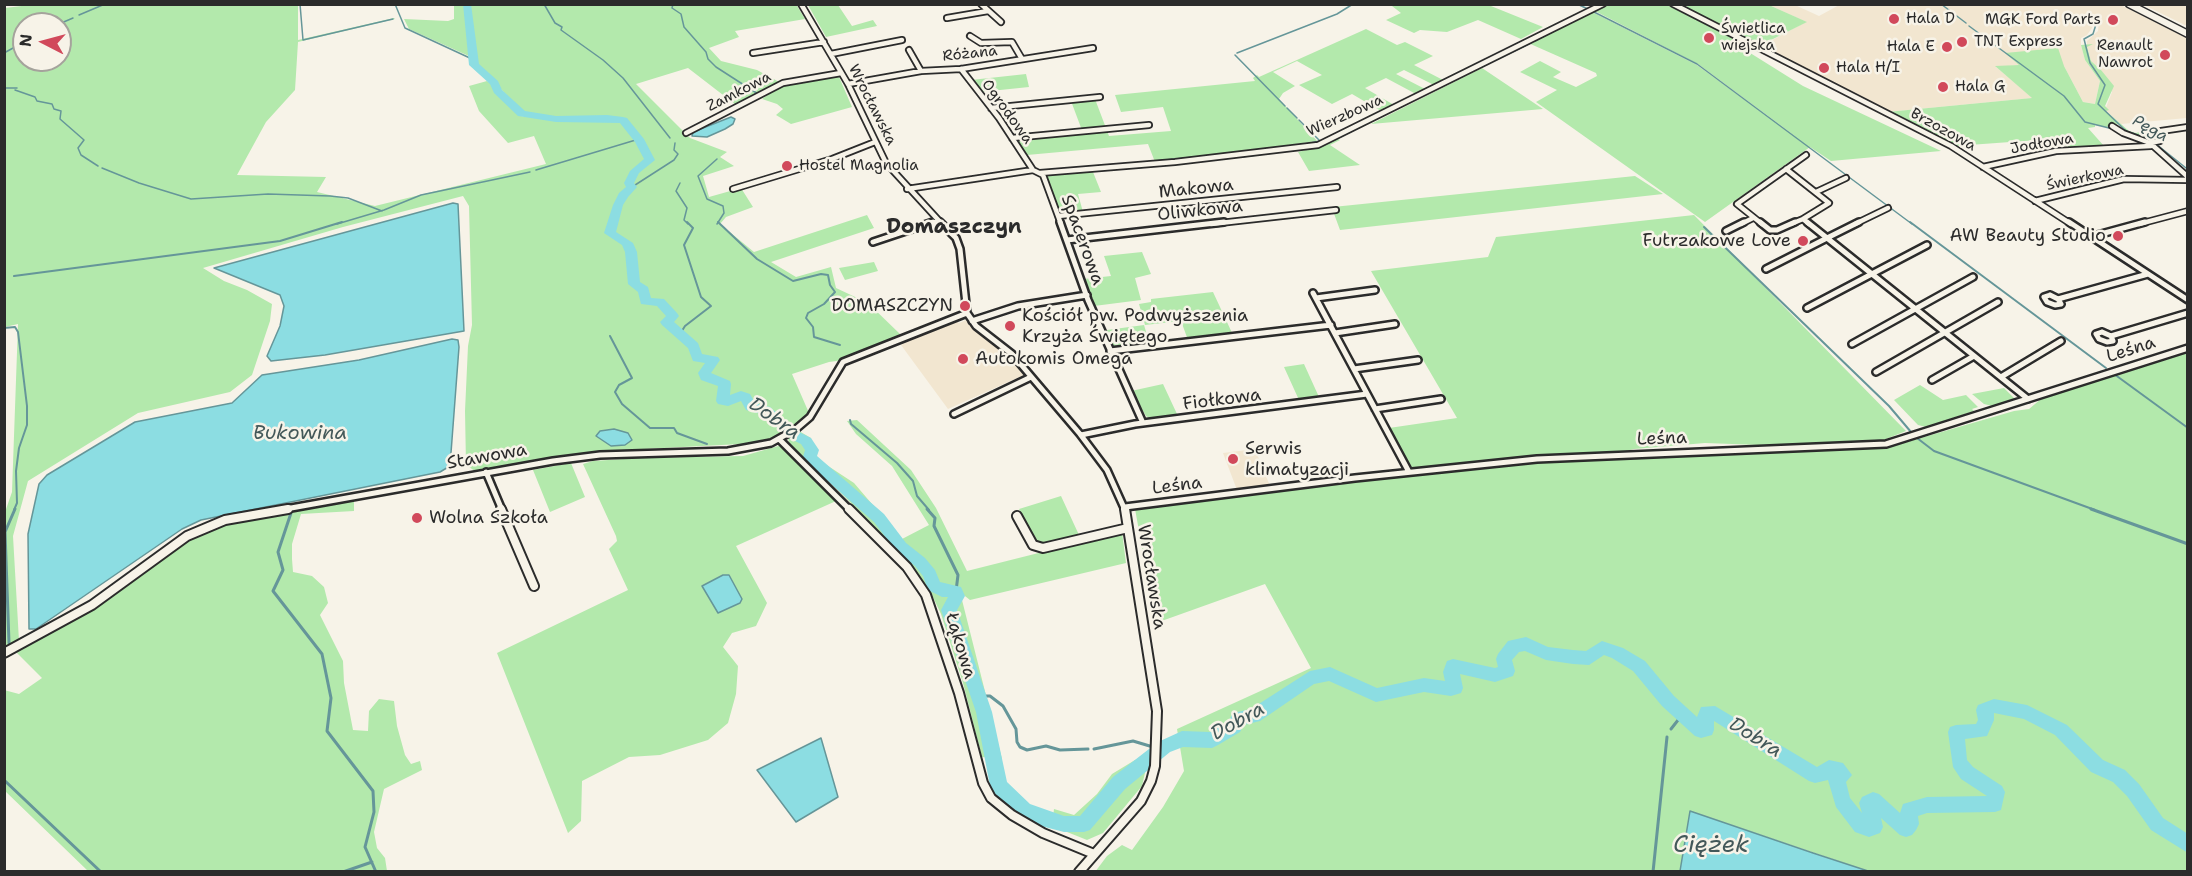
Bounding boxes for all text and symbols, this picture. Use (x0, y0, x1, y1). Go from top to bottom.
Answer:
place label: Hala D (1906, 10, 1955, 28)
place label: MGK Ford Parts (1985, 11, 2101, 29)
north arrow (12, 12, 72, 72)
marker: Hala D (1887, 12, 1901, 26)
marker: MGK Ford Parts (2106, 13, 2120, 27)
place label: Świetlica wiejska (1721, 20, 1785, 55)
marker: Świetlica wiejska (1702, 31, 1716, 45)
text: N (14, 33, 37, 48)
place label: TNT Express (1974, 33, 2063, 51)
marker: TNT Express (1955, 35, 1969, 49)
place label: Renault Nawrot (2097, 37, 2153, 72)
place label: Hala E (1887, 38, 1935, 56)
marker: Hala E (1940, 40, 1954, 54)
street label: Różana (942, 42, 998, 66)
marker: Renault Nawrot (2158, 48, 2172, 62)
place label: Hala H/I (1836, 59, 1900, 77)
marker: Hala H/I (1817, 61, 1831, 75)
street label: Wrocławska (844, 62, 900, 148)
street label: Zamkowa (704, 68, 774, 116)
street label: Ogrodowa (978, 76, 1036, 148)
place label: Hala G (1955, 78, 2005, 96)
marker: Hala G (1936, 80, 1950, 94)
street label: Wierzbowa (1304, 91, 1386, 141)
street label: Brzozowa (1907, 105, 1979, 155)
water label: Pęga (2129, 111, 2171, 147)
street label: Jodłowa (2009, 130, 2075, 158)
place label: Hostel Magnolia (799, 157, 919, 175)
marker: Hostel Magnolia (780, 159, 794, 173)
street label: Świerkowa (2045, 161, 2125, 195)
street label: Makowa (1158, 174, 1234, 204)
street label: Spacerowa (1056, 192, 1108, 288)
street label: Oliwkowa (1156, 196, 1244, 226)
district label: Domaszczyn (886, 215, 1022, 241)
place label: AW Beauty Studio (1949, 225, 2106, 247)
marker: AW Beauty Studio (2111, 229, 2125, 243)
place label: Futrzakowe Love (1643, 230, 1791, 252)
marker: Futrzakowe Love (1796, 234, 1810, 248)
place label: DOMASZCZYN (831, 295, 953, 317)
marker: DOMASZCZYN (958, 299, 972, 313)
place label: Kościół pw. Podwyższenia Krzyża Świętego (1022, 305, 1248, 348)
marker: Kościół pw. Podwyższenia Krzyża Świętego (1003, 319, 1017, 333)
street label: Leśna (2104, 332, 2158, 368)
place label: Autokomis Omega (975, 348, 1132, 370)
marker: Autokomis Omega (956, 352, 970, 366)
street label: Fiołkowa (1182, 384, 1262, 416)
water label: Dobra (743, 393, 805, 445)
water label: Bukowina (253, 422, 347, 446)
street label: Leśna (1637, 427, 1687, 451)
place label: Serwis klimatyzacji (1245, 438, 1349, 480)
street label: Stawowa (445, 439, 529, 475)
marker: Serwis klimatyzacji (1226, 452, 1240, 466)
street label: Leśna (1151, 472, 1203, 500)
place label: Wolna Szkoła (429, 507, 548, 529)
marker: Wolna Szkoła (410, 511, 424, 525)
street label: Wrocławska (1132, 523, 1170, 631)
street label: Łąkowa (940, 611, 980, 681)
water label: Dobra (1207, 698, 1269, 746)
water label: Dobra (1724, 713, 1786, 763)
water label: Ciężek (1673, 832, 1749, 860)

